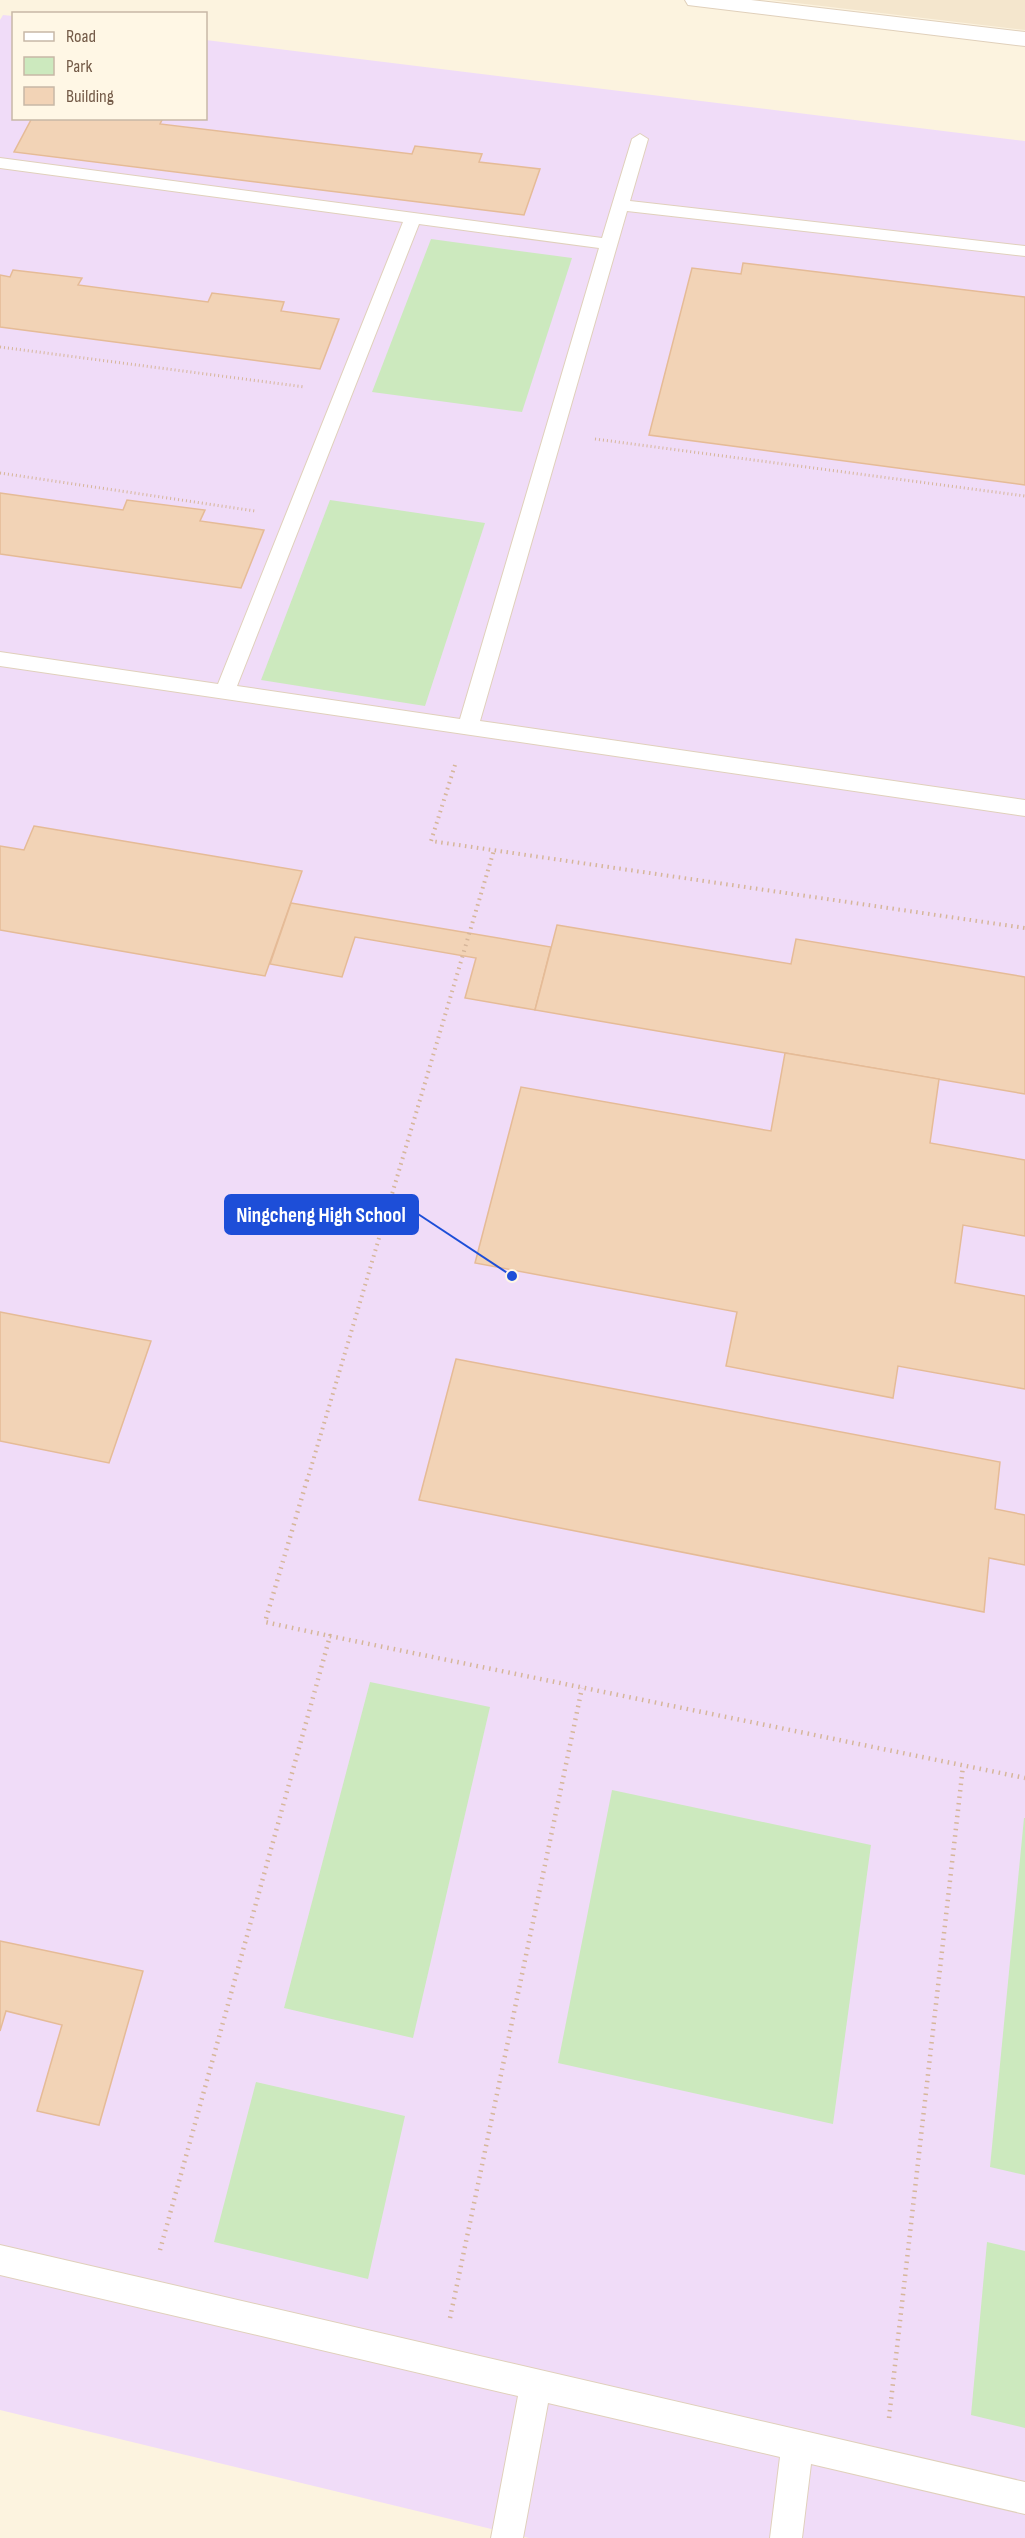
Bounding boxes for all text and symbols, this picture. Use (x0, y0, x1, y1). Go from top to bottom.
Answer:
legend (12, 12, 207, 120)
text: Road (66, 26, 96, 47)
text: Park (66, 56, 92, 77)
text: Building (66, 86, 114, 107)
callout: Ningcheng High School (225, 1195, 418, 1234)
text: Ningcheng High School (236, 1203, 406, 1228)

